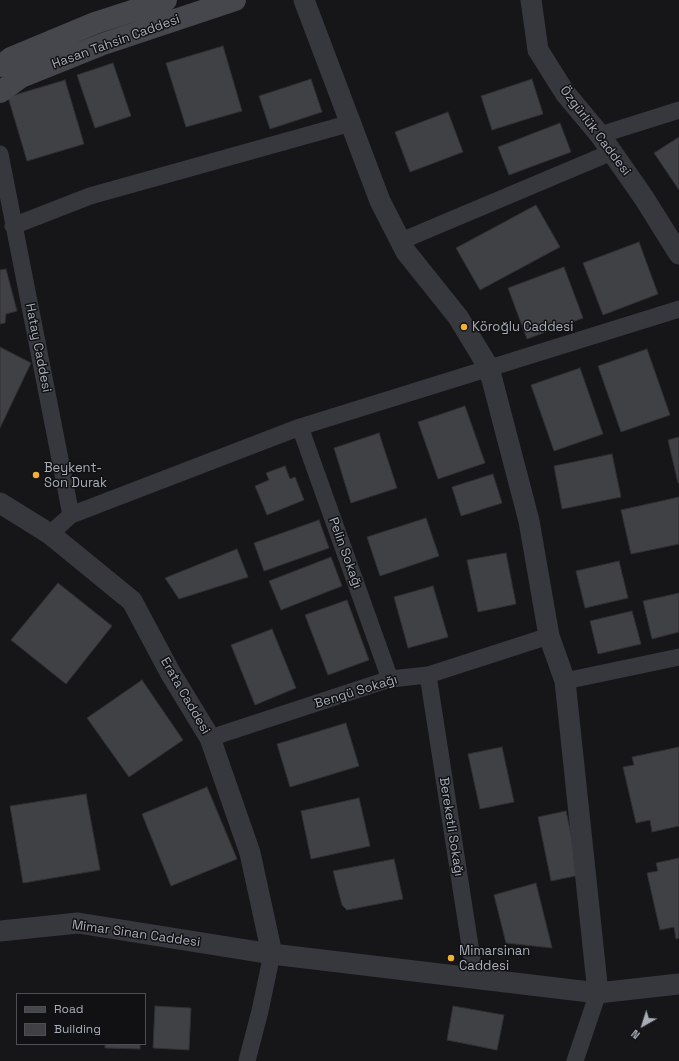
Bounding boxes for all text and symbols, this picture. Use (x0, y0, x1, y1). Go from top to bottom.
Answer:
street label: Hasan Tahsin Caddesi (50, 12, 182, 72)
street label: Özgürlük Caddesi (556, 83, 634, 179)
street label: Hatay Caddesi (22, 302, 54, 394)
place label: Köroğlu Caddesi (472, 319, 573, 335)
marker: Köroğlu Caddesi (459, 322, 469, 332)
place label: Beykent- Son Durak (44, 460, 107, 491)
marker: Beykent- Son Durak (31, 470, 41, 480)
street label: Pelin Sokağı (325, 515, 365, 591)
street label: Erata Caddesi (157, 655, 213, 737)
street label: Bengü Sokağı (313, 672, 399, 712)
street label: Bereketli Sokağı (435, 776, 467, 878)
street label: Mimar Sinan Caddesi (71, 917, 201, 951)
place label: Mimarsinan Caddesi (459, 943, 530, 974)
marker: Mimarsinan Caddesi (446, 953, 456, 963)
legend (16, 993, 146, 1045)
text: Road (54, 1001, 83, 1017)
north arrow (623, 1005, 663, 1045)
text: Building (54, 1021, 101, 1037)
text: N (628, 1027, 643, 1042)

